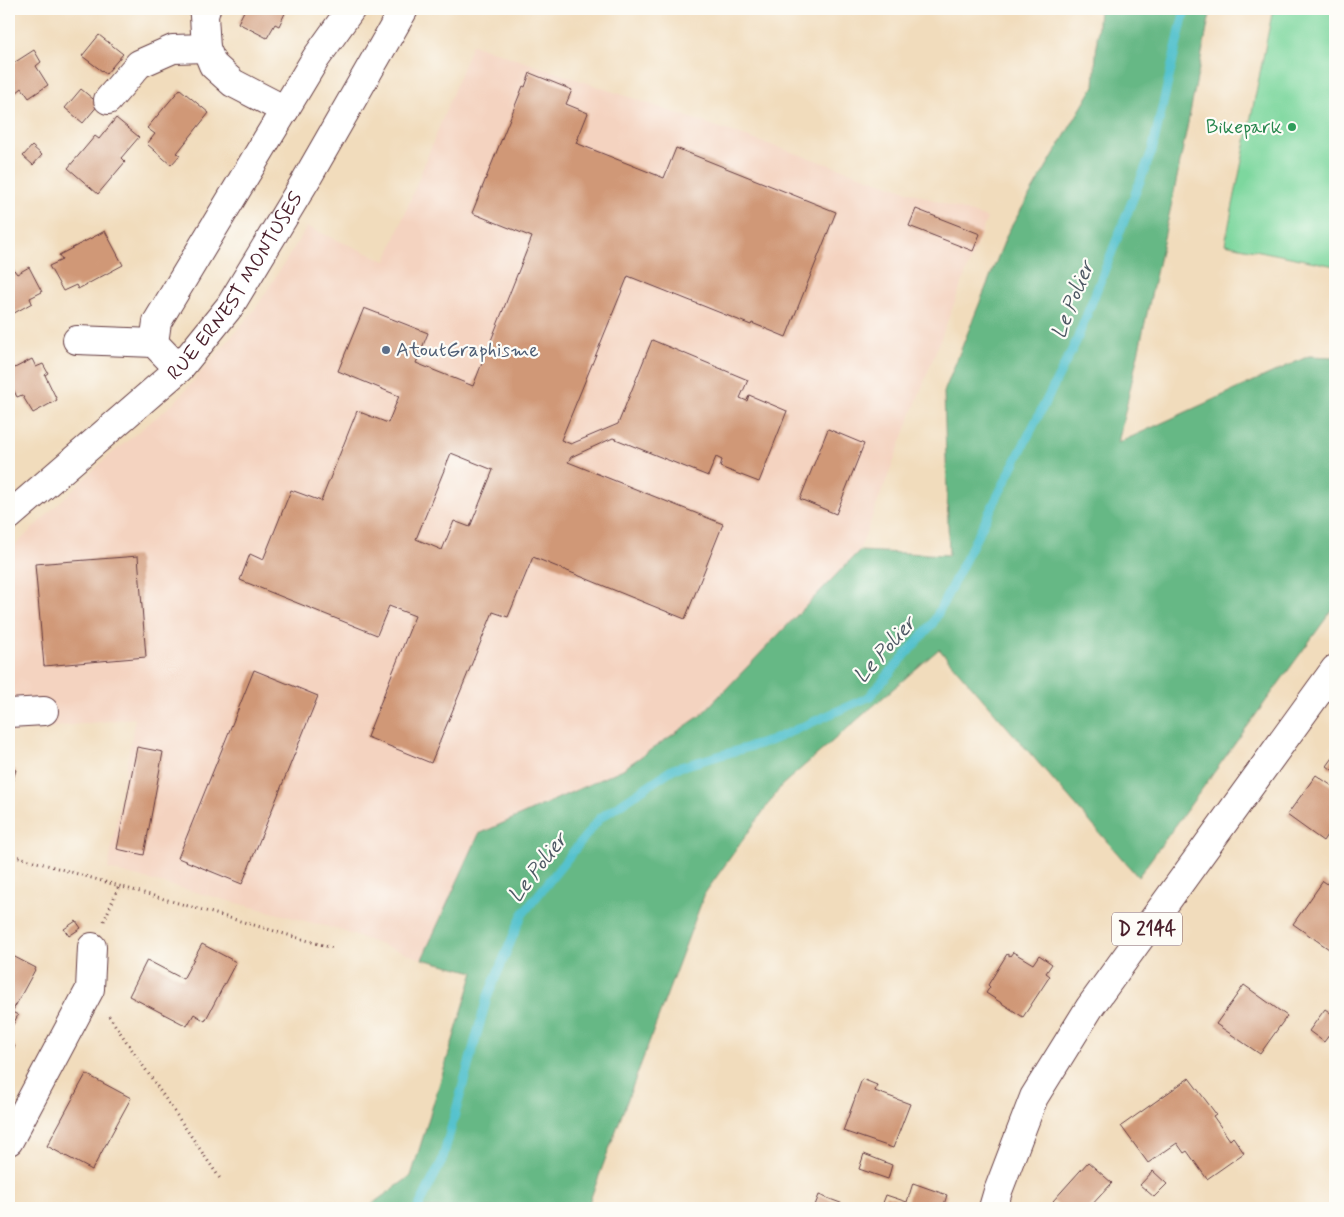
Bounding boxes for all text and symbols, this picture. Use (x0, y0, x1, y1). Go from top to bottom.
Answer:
place label: Bikepark (1206, 114, 1282, 141)
marker: Bikepark (1286, 121, 1298, 133)
street label: RUE ERNEST MONTUSES (161, 187, 309, 387)
water label: Le Polier (1045, 255, 1102, 343)
place label: AtoutGraphisme (396, 337, 539, 364)
marker: AtoutGraphisme (380, 344, 392, 356)
water label: Le Polier (848, 609, 924, 689)
water label: Le Polier (502, 826, 575, 909)
road number: D 2144 (1112, 912, 1182, 946)

